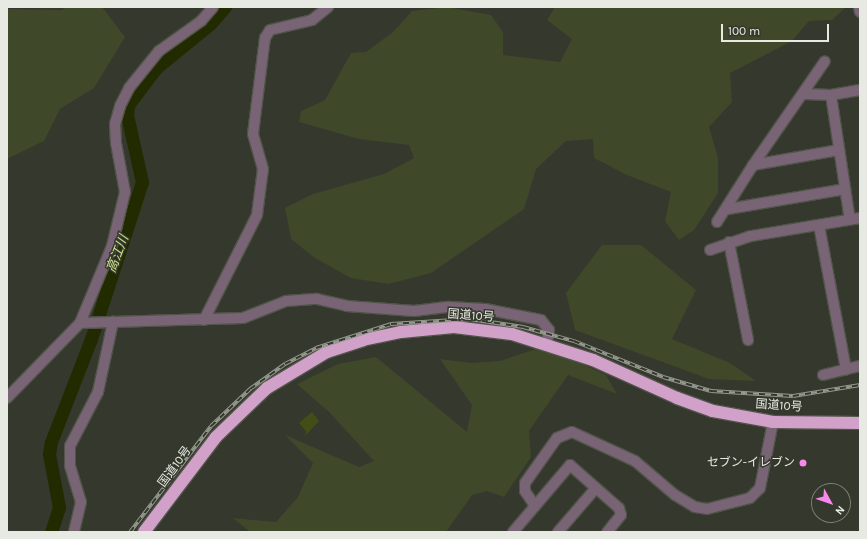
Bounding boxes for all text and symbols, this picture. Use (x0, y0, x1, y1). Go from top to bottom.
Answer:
scale bar (723, 16, 831, 42)
text: 100 m (728, 24, 760, 38)
water label: 高江川 (104, 233, 132, 275)
street label: 国道10号 (447, 307, 495, 325)
street label: 国道10号 (755, 397, 803, 415)
street label: 国道10号 (155, 444, 195, 490)
place label: セブン-イレブン (707, 456, 795, 470)
marker: セブン-イレブン (798, 458, 808, 468)
north arrow (811, 483, 851, 523)
text: N (832, 503, 847, 518)

